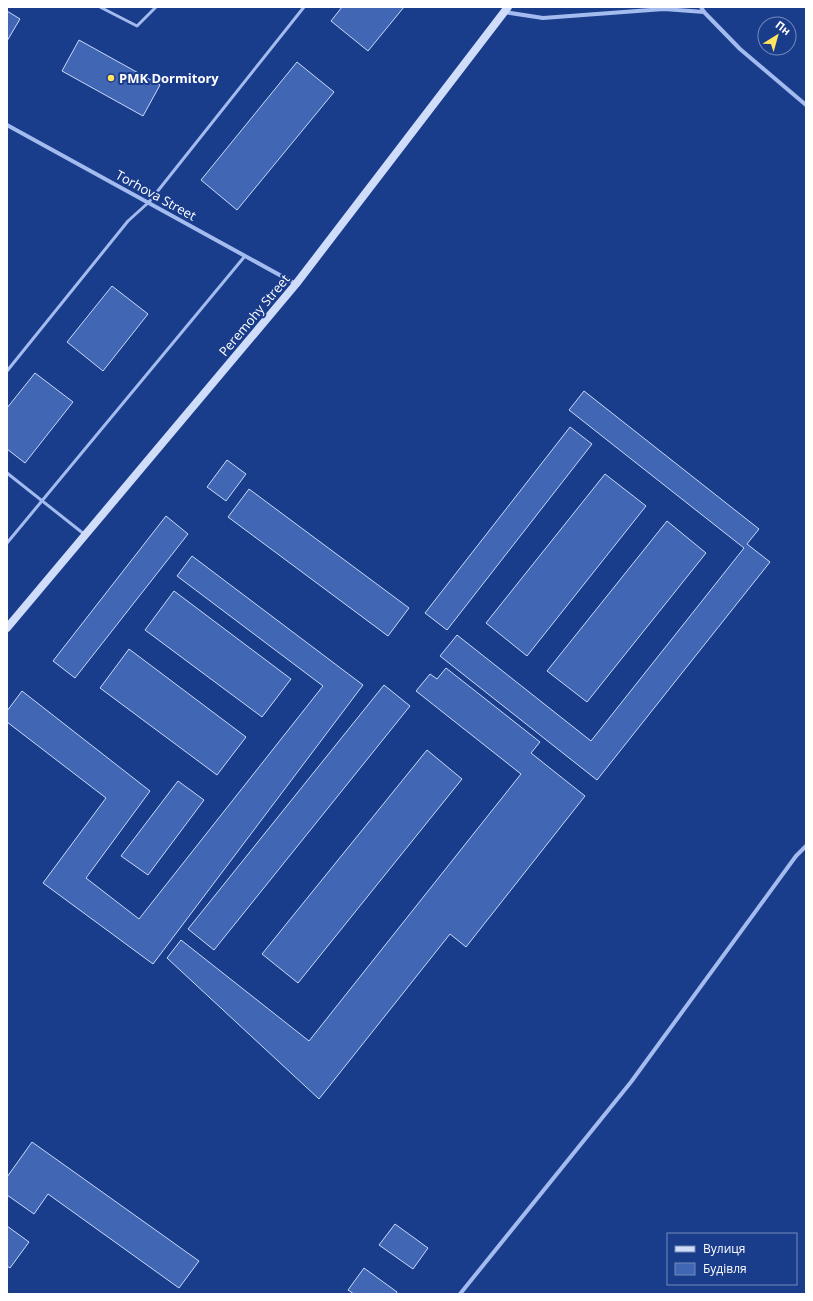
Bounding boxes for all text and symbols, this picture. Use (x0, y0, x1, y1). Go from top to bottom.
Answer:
north arrow (757, 16, 797, 56)
text: Пн (773, 17, 794, 38)
place label: PMK Dormitory (119, 69, 219, 87)
marker: PMK Dormitory (106, 73, 116, 83)
street label: Torhova Street (112, 165, 200, 225)
street label: Peremohy Street (214, 270, 294, 360)
legend (667, 1233, 797, 1285)
text: Вулиця (703, 1240, 745, 1257)
text: Будівля (703, 1260, 747, 1277)

